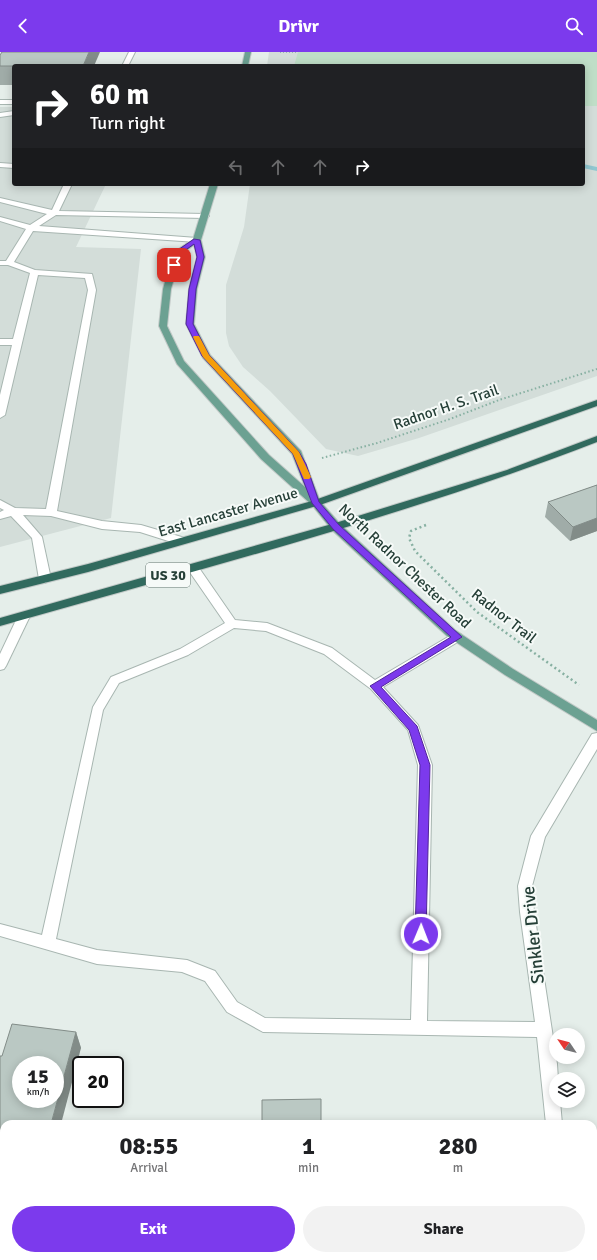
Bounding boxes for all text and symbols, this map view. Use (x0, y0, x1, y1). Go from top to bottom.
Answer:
icon: back (12, 15, 34, 37)
text: Drivr (278, 15, 319, 37)
icon: search (563, 15, 585, 37)
text: 60 m (90, 78, 149, 112)
icon: right (24, 80, 76, 132)
text: Turn right (90, 112, 165, 134)
icon: left (225, 156, 247, 178)
icon: ahead (267, 156, 289, 178)
icon: ahead (309, 156, 331, 178)
icon: right (351, 156, 373, 178)
pin (157, 248, 191, 282)
icon: arrive (163, 254, 185, 276)
street label: Radnor H. S. Trail (391, 381, 501, 433)
street label: East Lancaster Avenue (156, 483, 300, 541)
street label: North Radnor Chester Road (335, 500, 475, 632)
road number: US 30 (146, 563, 190, 587)
street label: Radnor Trail (468, 585, 540, 647)
street label: Sinkler Drive (517, 885, 549, 985)
position arrow (400, 913, 442, 955)
north arrow (549, 1028, 585, 1064)
map controls (549, 1028, 585, 1108)
speed limit sign: 20 (72, 1056, 124, 1108)
text: 15 (27, 1064, 49, 1089)
button: layers (549, 1072, 585, 1108)
text: km/h (27, 1086, 49, 1098)
text: 08:55 (120, 1131, 178, 1161)
text: 1 (302, 1131, 315, 1161)
text: 280 (439, 1131, 477, 1161)
text: Arrival (130, 1160, 168, 1176)
text: min (298, 1160, 319, 1176)
text: m (453, 1160, 463, 1176)
button: Exit (12, 1206, 295, 1252)
button: Share (303, 1206, 585, 1252)

